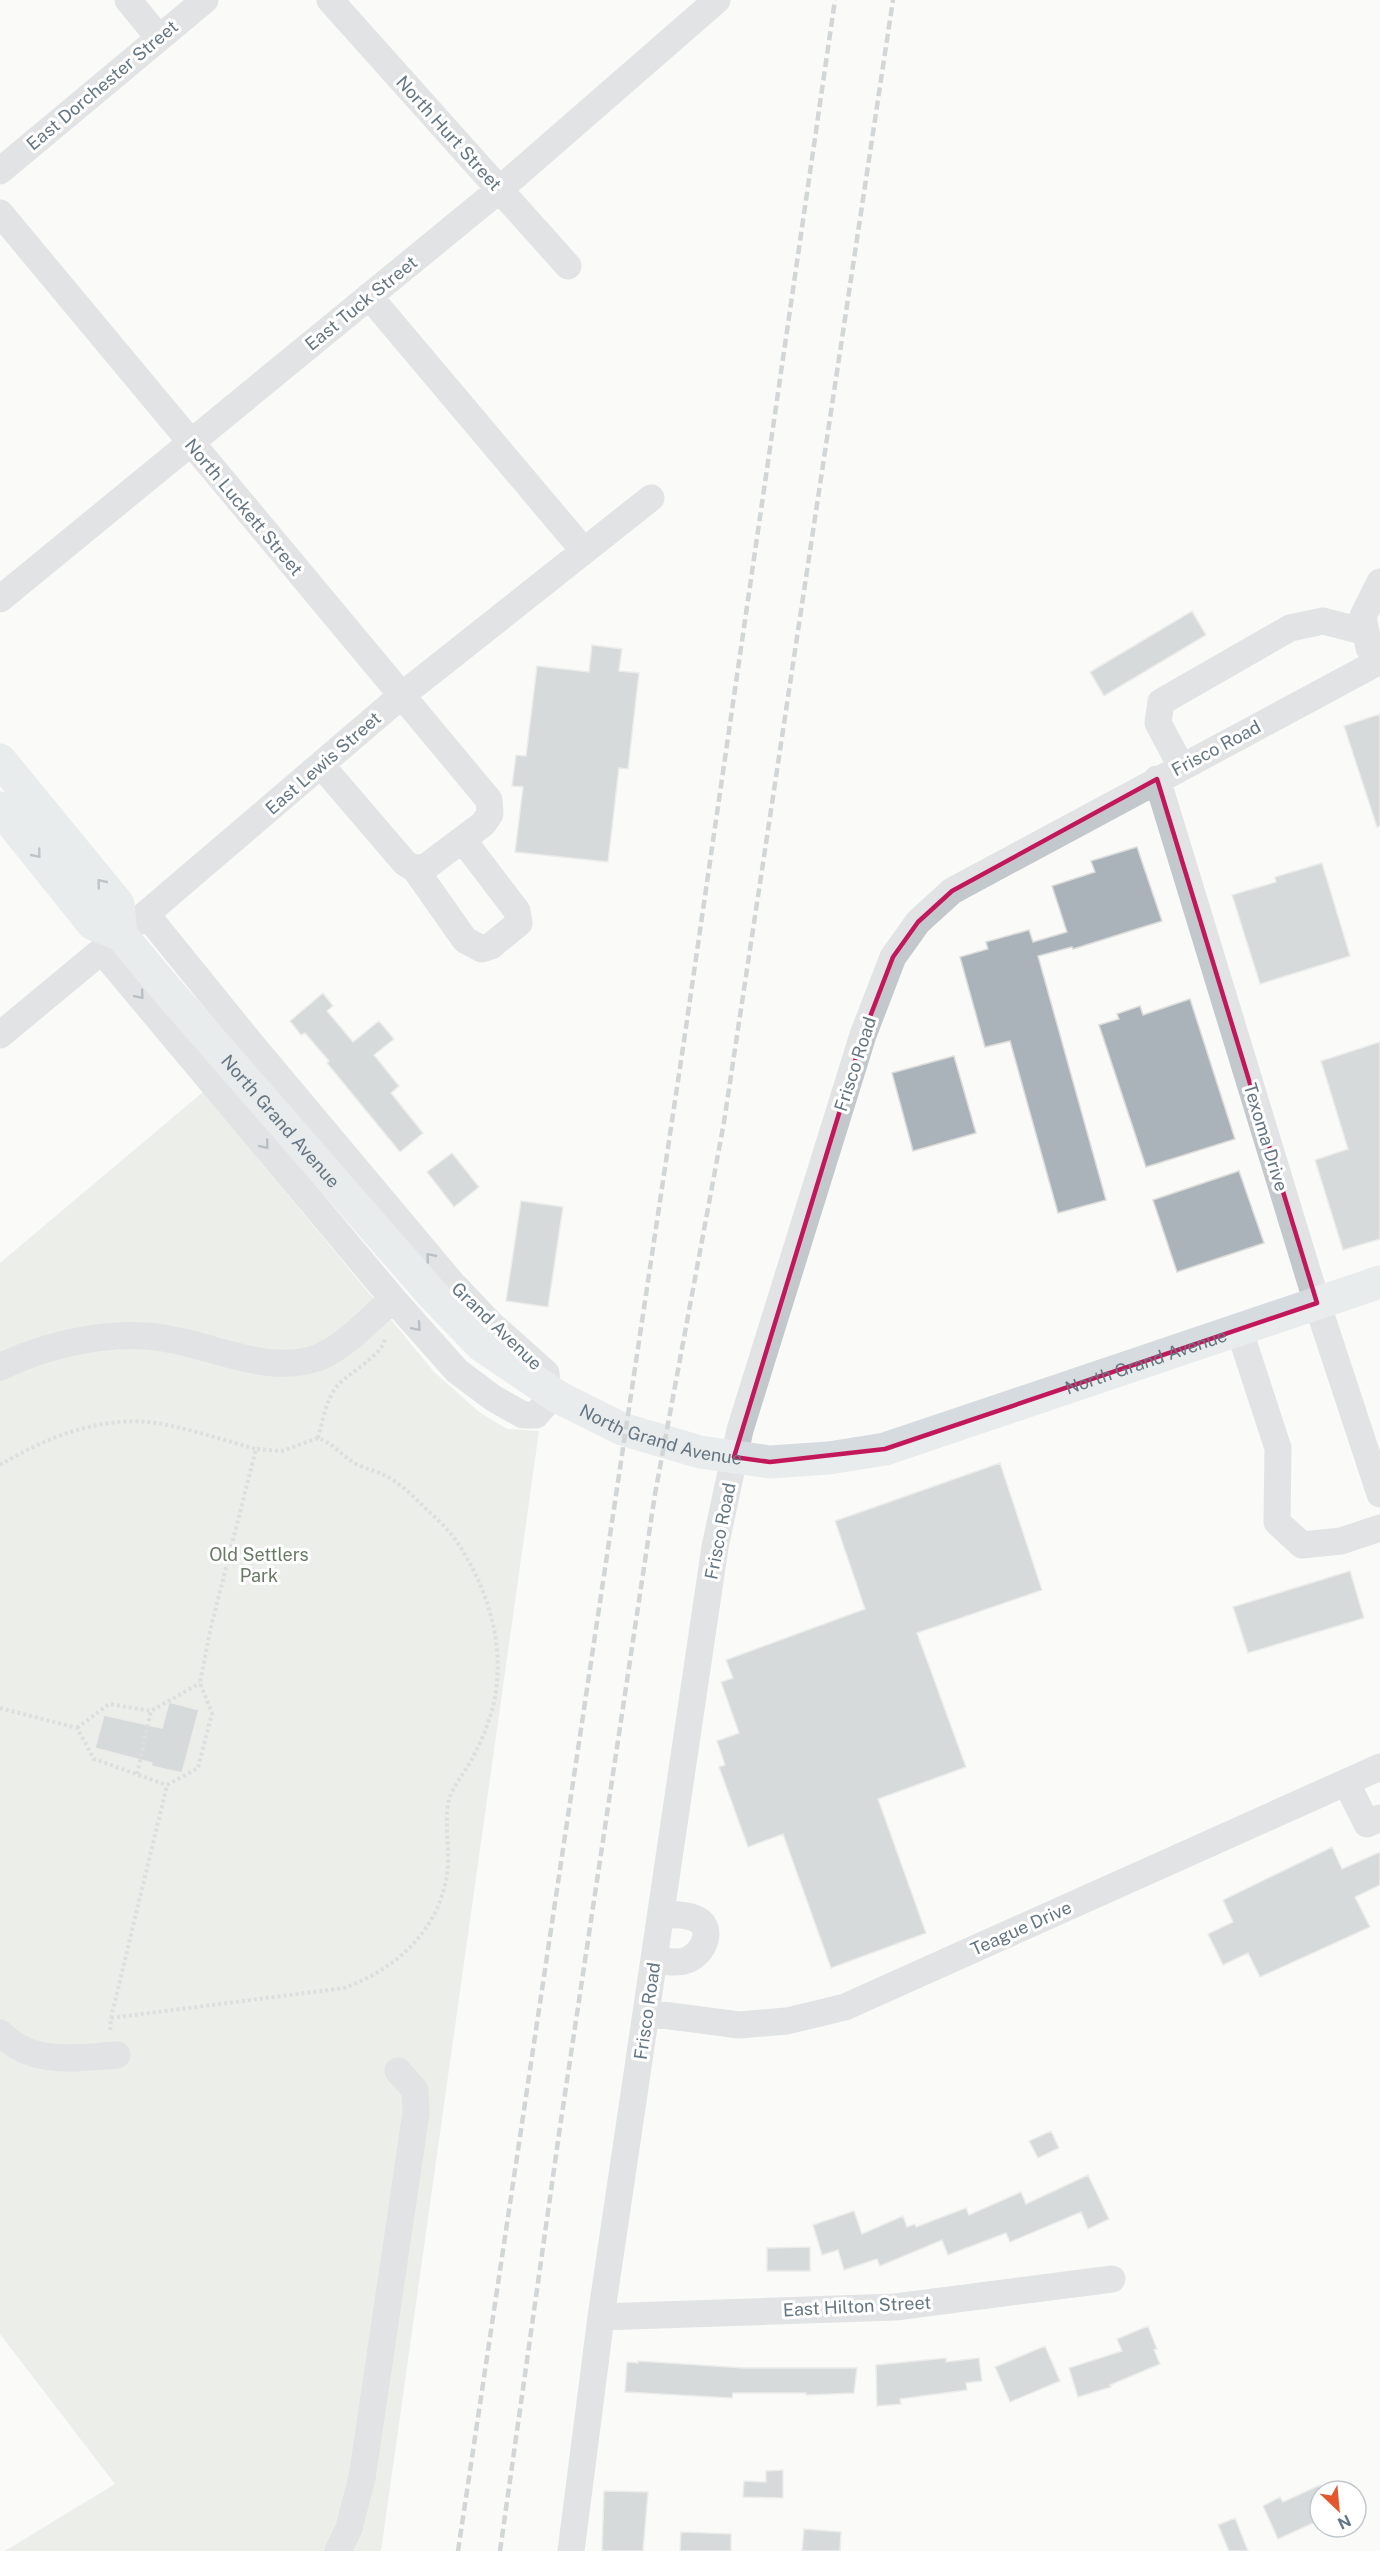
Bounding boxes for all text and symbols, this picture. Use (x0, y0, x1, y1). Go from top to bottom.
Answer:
street label: East Dorchester Street (22, 16, 182, 154)
street label: North Hurt Street (392, 71, 506, 195)
street label: East Tuck Street (301, 251, 421, 355)
street label: North Luckett Street (181, 434, 307, 580)
street label: East Lewis Street (261, 707, 385, 819)
street label: Frisco Road (1168, 716, 1264, 780)
one-way arrow (29, 847, 40, 858)
one-way arrow (97, 879, 108, 890)
one-way arrow (132, 989, 143, 1000)
street label: Frisco Road (830, 1014, 880, 1114)
street label: North Grand Avenue (217, 1050, 345, 1192)
street label: Texoma Drive (1240, 1080, 1292, 1194)
one-way arrow (257, 1138, 268, 1149)
one-way arrow (427, 1253, 438, 1264)
street label: Grand Avenue (448, 1278, 546, 1374)
one-way arrow (410, 1320, 421, 1330)
street label: North Grand Avenue (1062, 1324, 1229, 1398)
street label: North Grand Avenue (576, 1399, 744, 1468)
street label: Frisco Road (700, 1481, 740, 1581)
park label: Old Settlers Park (209, 1544, 309, 1586)
street label: Teague Drive (967, 1896, 1075, 1960)
street label: Frisco Road (630, 1961, 664, 2061)
street label: East Hilton Street (782, 2292, 932, 2320)
north arrow (1308, 2479, 1368, 2539)
text: N (1335, 2511, 1354, 2533)

